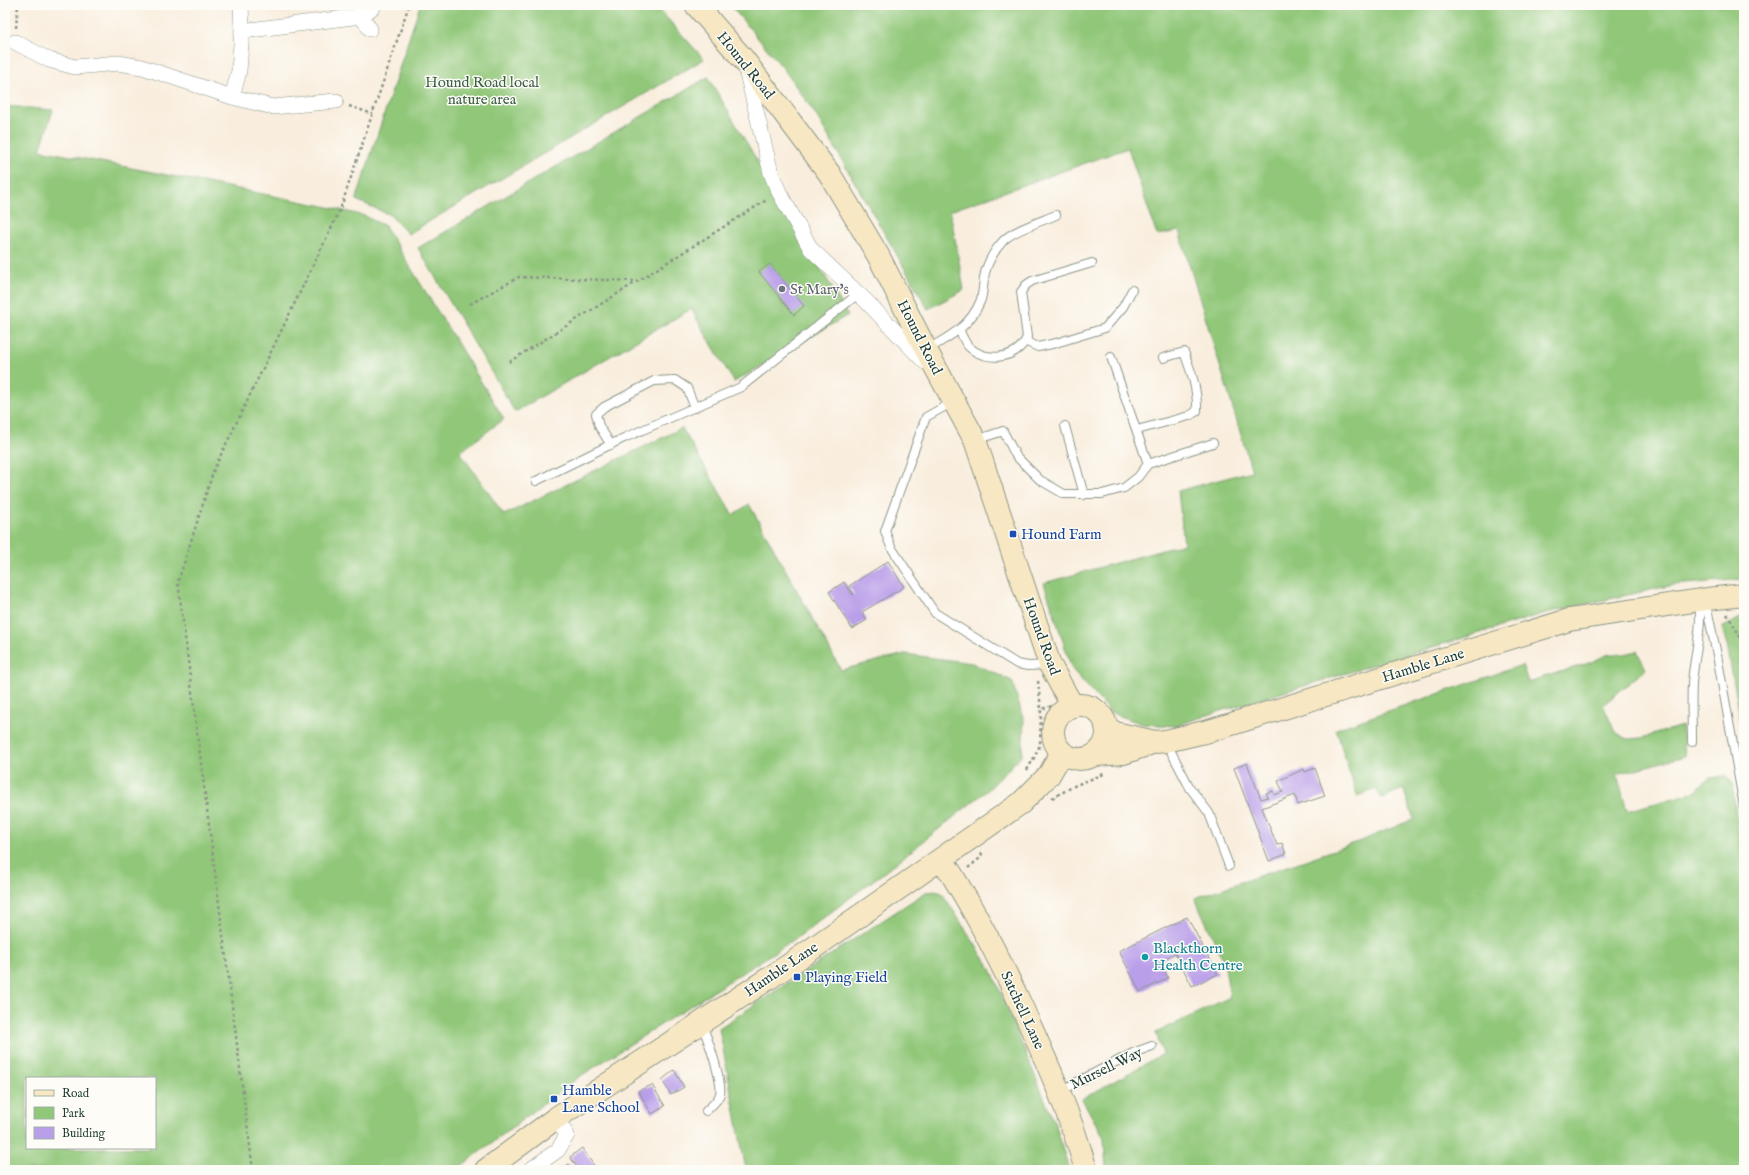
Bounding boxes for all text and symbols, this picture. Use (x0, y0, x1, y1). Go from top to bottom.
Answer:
street label: Hound Road (713, 28, 779, 104)
park label: Hound Road local nature area (425, 73, 540, 109)
place label: St Mary's (790, 280, 849, 299)
marker: St Mary's (777, 284, 787, 294)
street label: Hound Road (893, 297, 947, 379)
place label: Hound Farm (1021, 525, 1102, 544)
marker: Hound Farm (1008, 529, 1018, 539)
street label: Hound Road (1019, 595, 1065, 679)
street label: Hamble Lane (1380, 644, 1467, 687)
street label: Hamble Lane (741, 938, 822, 1001)
place label: Blackthorn Health Centre (1153, 939, 1243, 975)
marker: Blackthorn Health Centre (1140, 952, 1150, 962)
place label: Playing Field (805, 968, 888, 987)
street label: Satchell Lane (996, 968, 1049, 1052)
marker: Playing Field (792, 972, 802, 982)
street label: Mursell Way (1067, 1043, 1146, 1094)
legend (26, 1077, 156, 1149)
place label: Hamble Lane School (562, 1081, 640, 1117)
text: Road (62, 1086, 90, 1101)
marker: Hamble Lane School (549, 1094, 559, 1104)
text: Park (62, 1106, 85, 1121)
text: Building (62, 1126, 106, 1141)

